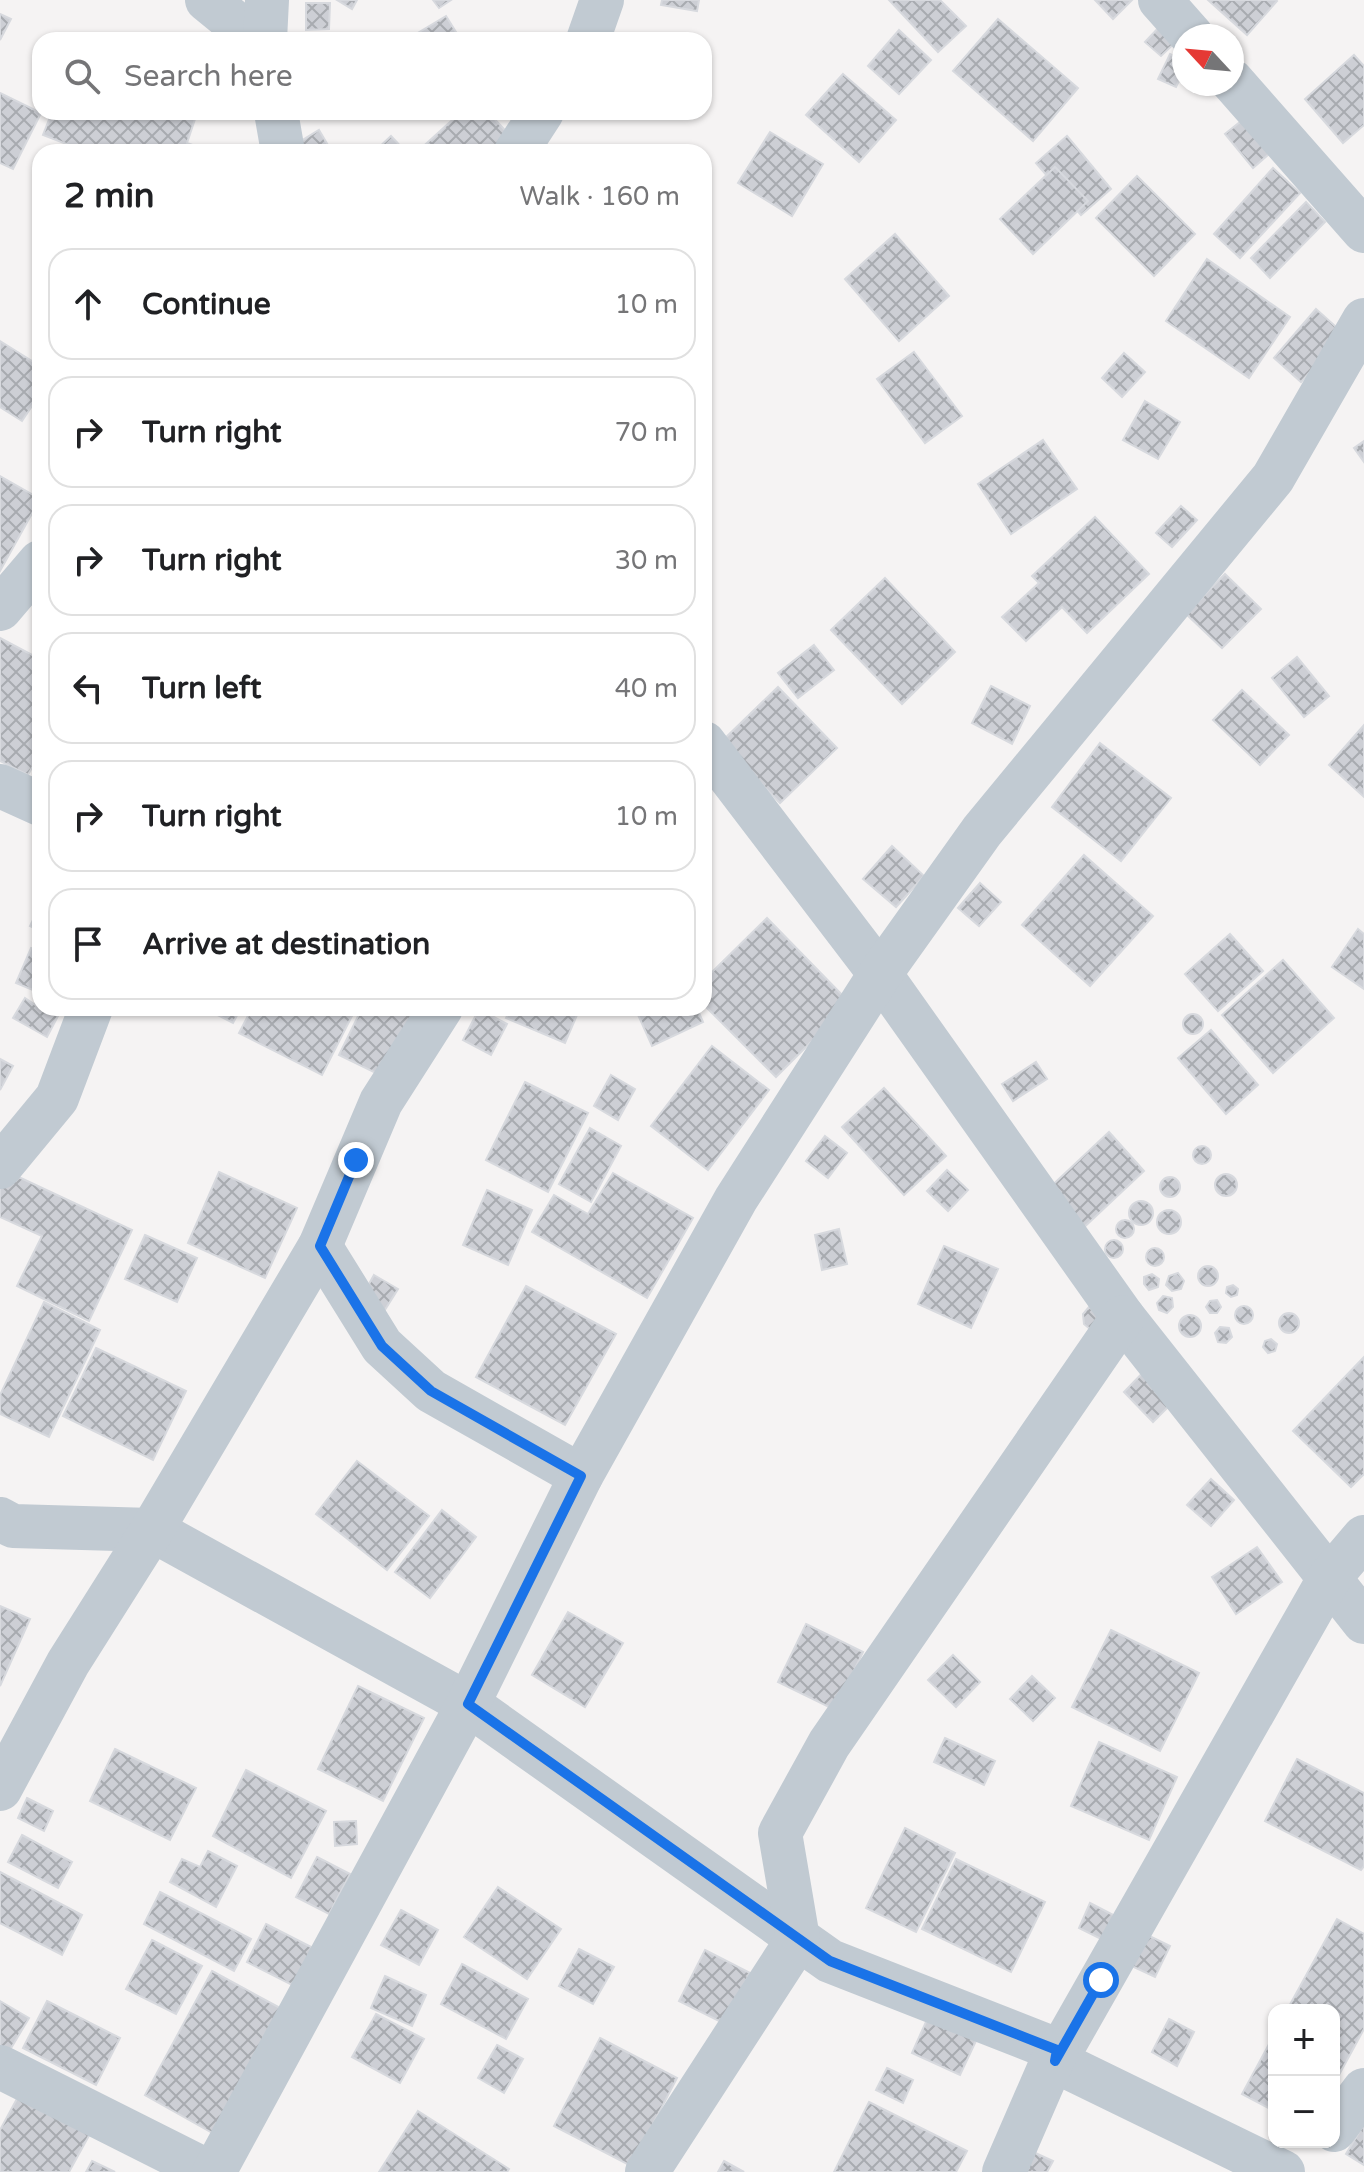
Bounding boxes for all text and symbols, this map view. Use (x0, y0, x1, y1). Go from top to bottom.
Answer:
north arrow (1172, 24, 1244, 96)
search box (32, 32, 712, 120)
icon: search (60, 54, 104, 98)
text: Search here (124, 58, 293, 95)
text: 2 min (64, 176, 155, 217)
text: Walk · 160 m (520, 181, 680, 212)
icon: ahead (66, 282, 110, 326)
text: Continue (142, 286, 271, 323)
text: 10 m (615, 289, 678, 320)
icon: right (66, 410, 110, 454)
text: Turn right (142, 414, 282, 451)
text: 70 m (615, 417, 678, 448)
icon: right (66, 538, 110, 582)
text: Turn right (142, 542, 282, 579)
text: 30 m (615, 545, 678, 576)
icon: left (66, 666, 110, 710)
text: Turn left (142, 670, 261, 707)
text: 40 m (615, 673, 678, 704)
icon: right (66, 794, 110, 838)
text: Turn right (142, 798, 282, 835)
text: 10 m (615, 801, 678, 832)
icon: arrive (66, 922, 110, 966)
text: Arrive at destination (142, 926, 430, 963)
route end (338, 1142, 374, 1178)
route start (1083, 1962, 1119, 1998)
map controls (1268, 2004, 1340, 2148)
button: + (1268, 2004, 1340, 2076)
button: − (1268, 2076, 1340, 2148)

